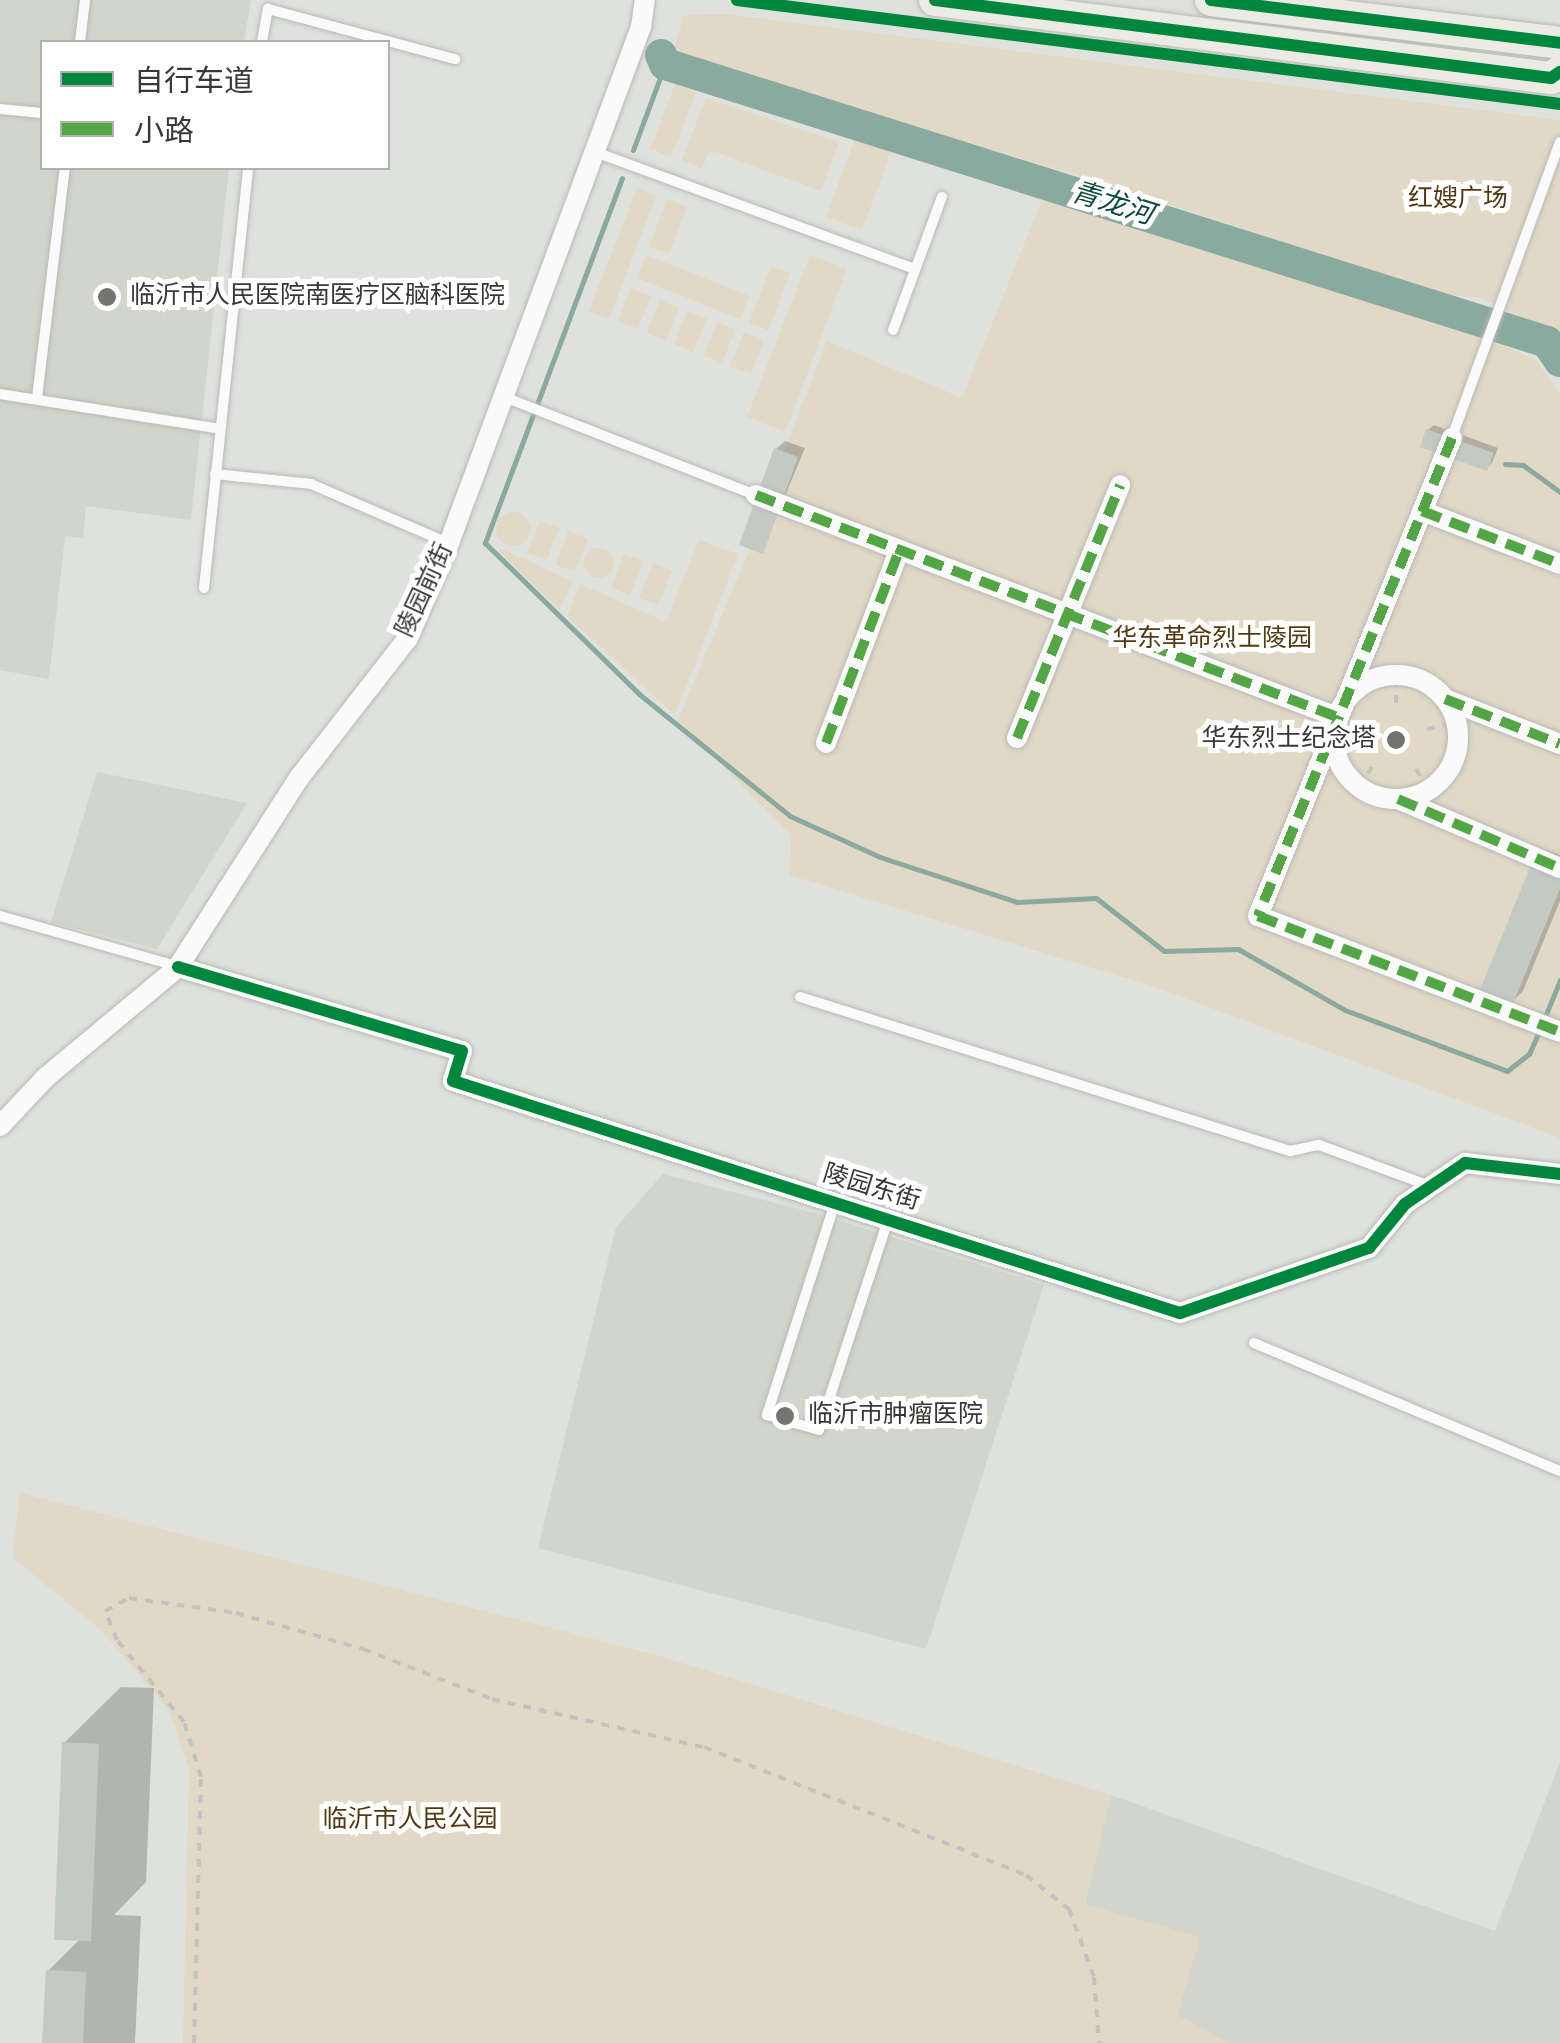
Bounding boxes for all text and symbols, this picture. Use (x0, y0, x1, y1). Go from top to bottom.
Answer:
legend (40, 40, 390, 170)
text: 自行车道 (134, 65, 254, 102)
text: 小路 (134, 115, 194, 152)
water label: 青龙河 (1067, 177, 1157, 233)
park label: 红嫂广场 (1408, 185, 1508, 215)
place label: 临沂市人民医院南医疗区·脑科医院 (130, 282, 505, 312)
marker: 临沂市人民医院南医疗区·脑科医院 (94, 284, 120, 310)
street label: 陵园前街 (391, 539, 461, 643)
park label: 华东革命烈士陵园 (1112, 625, 1312, 655)
place label: 华东烈士纪念塔 (1201, 725, 1376, 755)
marker: 华东烈士纪念塔 (1385, 729, 1407, 751)
street label: 陵园东街 (819, 1160, 923, 1218)
place label: 临沂市肿瘤医院 (808, 1401, 983, 1431)
marker: 临沂市肿瘤医院 (772, 1403, 798, 1429)
park label: 临沂市人民公园 (323, 1806, 497, 1836)

